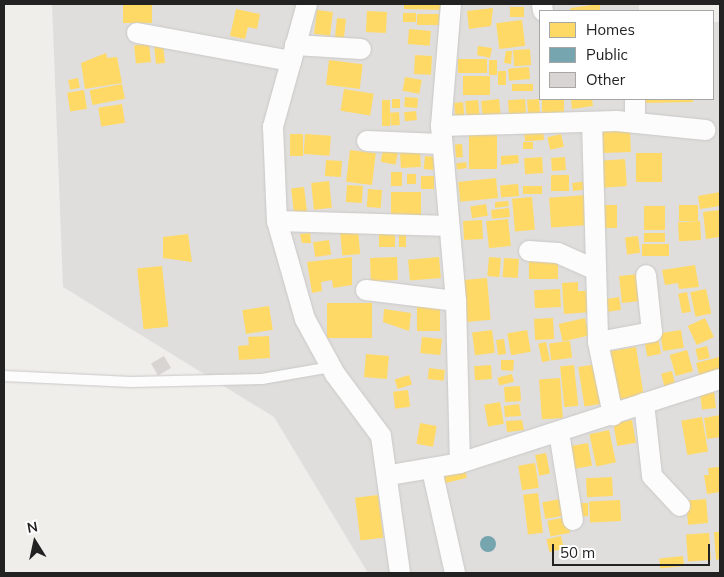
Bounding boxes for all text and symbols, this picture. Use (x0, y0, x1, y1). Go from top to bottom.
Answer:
legend (539, 10, 714, 100)
text: Homes (586, 20, 635, 39)
text: Public (586, 45, 628, 64)
text: Other (586, 70, 625, 89)
north arrow (10, 517, 60, 567)
text: N (26, 517, 39, 537)
scale bar (554, 534, 712, 566)
text: 50 m (560, 543, 595, 562)

